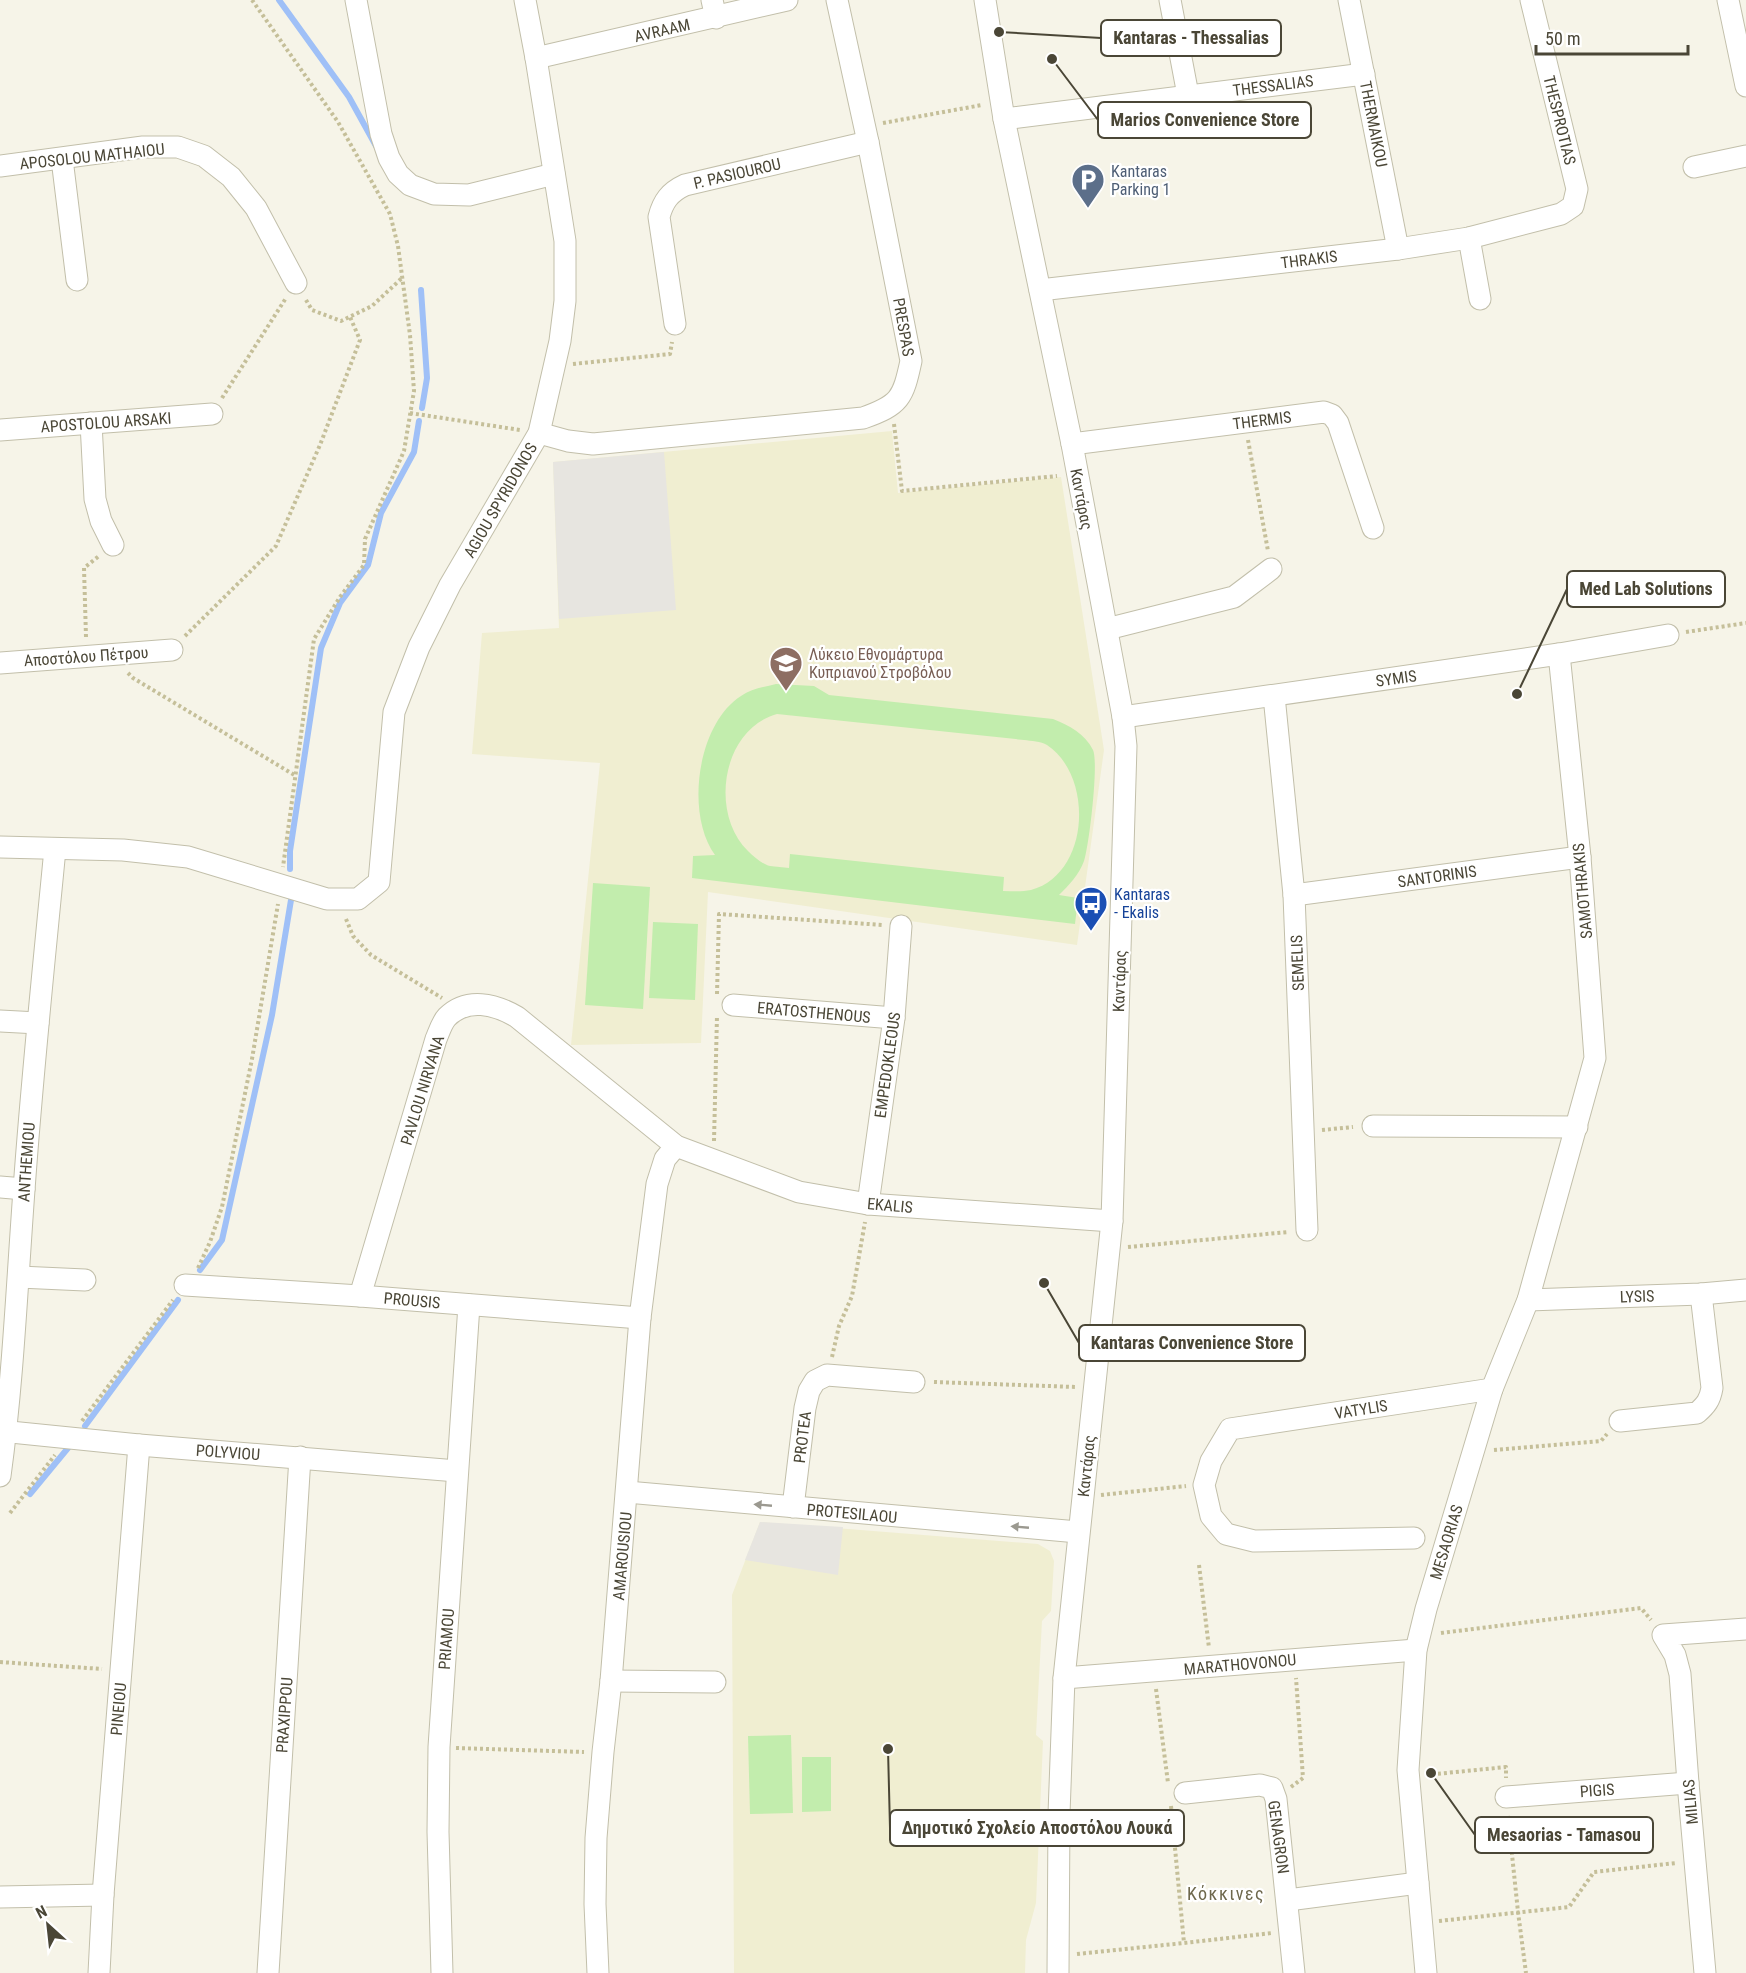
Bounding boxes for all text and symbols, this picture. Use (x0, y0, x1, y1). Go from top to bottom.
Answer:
street label: AVRAAM (632, 15, 692, 46)
scale bar (1536, 18, 1688, 56)
callout: Kantaras - Thessalias (1101, 20, 1281, 56)
text: Kantaras - Thessalias (1113, 27, 1269, 48)
text: 50 m (1545, 28, 1580, 49)
street label: THESSALIAS (1232, 71, 1315, 100)
street label: THESPROTIAS (1539, 74, 1580, 167)
street label: THERMAIKOU (1356, 79, 1391, 169)
callout: Marios Convenience Store (1098, 102, 1311, 138)
text: Marios Convenience Store (1111, 109, 1300, 130)
street label: APOSOLOU MATHAIOU (19, 139, 165, 174)
street label: P. PASIOUROU (692, 154, 783, 193)
parking icon: Kantaras Parking 1 (1070, 162, 1106, 209)
place label: Kantaras Parking 1 (1111, 162, 1170, 199)
street label: THRAKIS (1280, 247, 1339, 272)
street label: PRESPAS (889, 296, 918, 358)
street label: THERMIS (1232, 407, 1293, 434)
street label: APOSTOLOU ARSAKI (40, 408, 172, 437)
street label: AGIOU SPYRIDONOS (460, 439, 541, 561)
street label: Καντάρας (1066, 467, 1097, 531)
callout: Med Lab Solutions (1567, 571, 1725, 607)
text: Med Lab Solutions (1579, 578, 1713, 599)
street label: Αποστόλου Πέτρου (23, 643, 149, 670)
school or university icon: Λύκειο Εθνομάρτυρα Κυπριανού Στροβόλου (768, 645, 804, 692)
place label: Λύκειο Εθνομάρτυρα Κυπριανού Στροβόλου (809, 645, 952, 682)
street label: SYMIS (1374, 666, 1418, 691)
street label: SAMOTHRAKIS (1569, 842, 1596, 940)
street label: SANTORINIS (1396, 862, 1478, 891)
bus stop icon: Kantaras - Ekalis (1073, 885, 1109, 932)
place label: Kantaras - Ekalis (1114, 885, 1170, 922)
street label: SEMELIS (1287, 935, 1308, 991)
street label: Καντάρας (1109, 950, 1130, 1012)
street label: ERATOSTHENOUS (756, 998, 871, 1027)
street label: EMPEDOKLEOUS (871, 1011, 904, 1119)
street label: PAVLOU NIRVANA (397, 1033, 448, 1147)
street label: ANTHEMIOU (14, 1122, 39, 1203)
street label: EKALIS (866, 1194, 914, 1217)
street label: LYSIS (1619, 1286, 1655, 1307)
street label: PROUSIS (383, 1289, 441, 1312)
callout: Kantaras Convenience Store (1079, 1325, 1305, 1361)
text: Kantaras Convenience Store (1091, 1332, 1294, 1353)
street label: VATYLIS (1333, 1396, 1389, 1423)
street label: PROTEA (790, 1410, 815, 1464)
street label: Καντάρας (1074, 1434, 1099, 1498)
street label: POLYVIOU (195, 1441, 261, 1464)
one-way arrow (753, 1500, 772, 1509)
street label: PROTESILAOU (806, 1500, 898, 1527)
street label: MESAORIAS (1426, 1502, 1467, 1582)
street label: AMAROUSIOU (609, 1511, 636, 1601)
one-way arrow (1010, 1522, 1029, 1532)
street label: PRIAMOU (435, 1608, 458, 1670)
street label: MARATHOVONOU (1183, 1650, 1297, 1679)
street label: PRAXIPPOU (272, 1677, 297, 1753)
street label: PINEIOU (107, 1682, 130, 1736)
street label: MILIAS (1679, 1779, 1702, 1825)
street label: PIGIS (1579, 1780, 1615, 1801)
street label: GENAGRON (1264, 1799, 1293, 1875)
callout: Δημοτικό Σχολείο Αποστόλου Λουκά (890, 1810, 1184, 1846)
text: Δημοτικό Σχολείο Αποστόλου Λουκά (902, 1817, 1172, 1839)
callout: Mesaorias - Tamasou (1475, 1817, 1653, 1853)
text: Mesaorias - Tamasou (1487, 1824, 1641, 1845)
district label: Κόκκινες (1187, 1883, 1265, 1904)
north arrow (18, 1895, 78, 1955)
text: N (33, 1901, 50, 1923)

